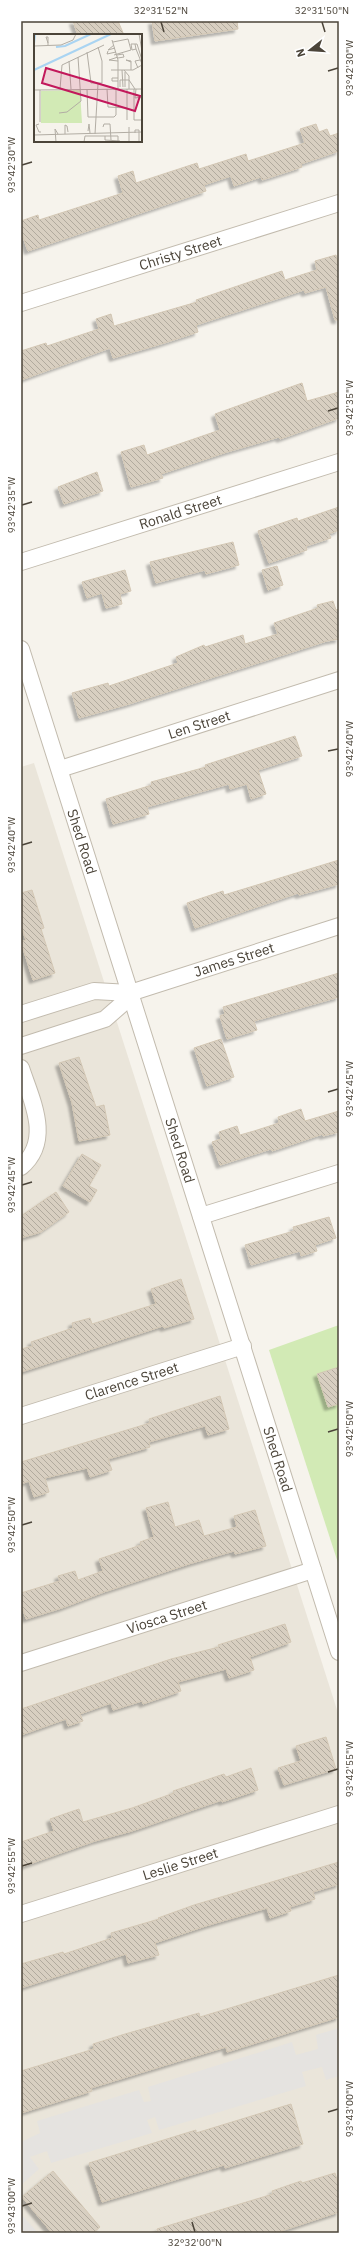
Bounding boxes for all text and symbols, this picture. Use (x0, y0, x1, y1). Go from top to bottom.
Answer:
text: 32°31'52"N (134, 4, 188, 17)
text: 32°31'50"N (295, 4, 349, 17)
north arrow (290, 30, 330, 70)
inset map (34, 34, 142, 142)
text: 93°42'30"W (343, 40, 356, 96)
text: N (293, 47, 308, 59)
text: 93°42'30"W (5, 137, 18, 193)
street label: Christy Street (137, 231, 224, 274)
text: 93°42'35"W (343, 380, 356, 436)
text: 93°42'35"W (5, 477, 18, 533)
street label: Ronald Street (137, 490, 224, 533)
street label: Len Street (166, 706, 233, 743)
text: 93°42'40"W (343, 721, 356, 777)
street label: Shed Road (63, 807, 101, 876)
text: 93°42'40"W (5, 817, 18, 873)
street label: James Street (192, 938, 277, 981)
text: 93°42'45"W (343, 1061, 356, 1117)
street label: Shed Road (161, 1116, 199, 1185)
text: 93°42'45"W (5, 1157, 18, 1213)
street label: Clarence Street (83, 1358, 181, 1404)
text: 93°42'50"W (343, 1401, 356, 1457)
street label: Shed Road (259, 1424, 297, 1494)
text: 93°42'50"W (5, 1497, 18, 1553)
street label: Viosca Street (125, 1595, 209, 1638)
text: 93°42'55"W (343, 1741, 356, 1797)
text: 93°42'55"W (5, 1838, 18, 1894)
street label: Leslie Street (140, 1844, 220, 1884)
text: 93°43'00"W (343, 2081, 356, 2137)
text: 93°43'00"W (5, 2178, 18, 2234)
text: 32°32'00"N (168, 2236, 222, 2249)

